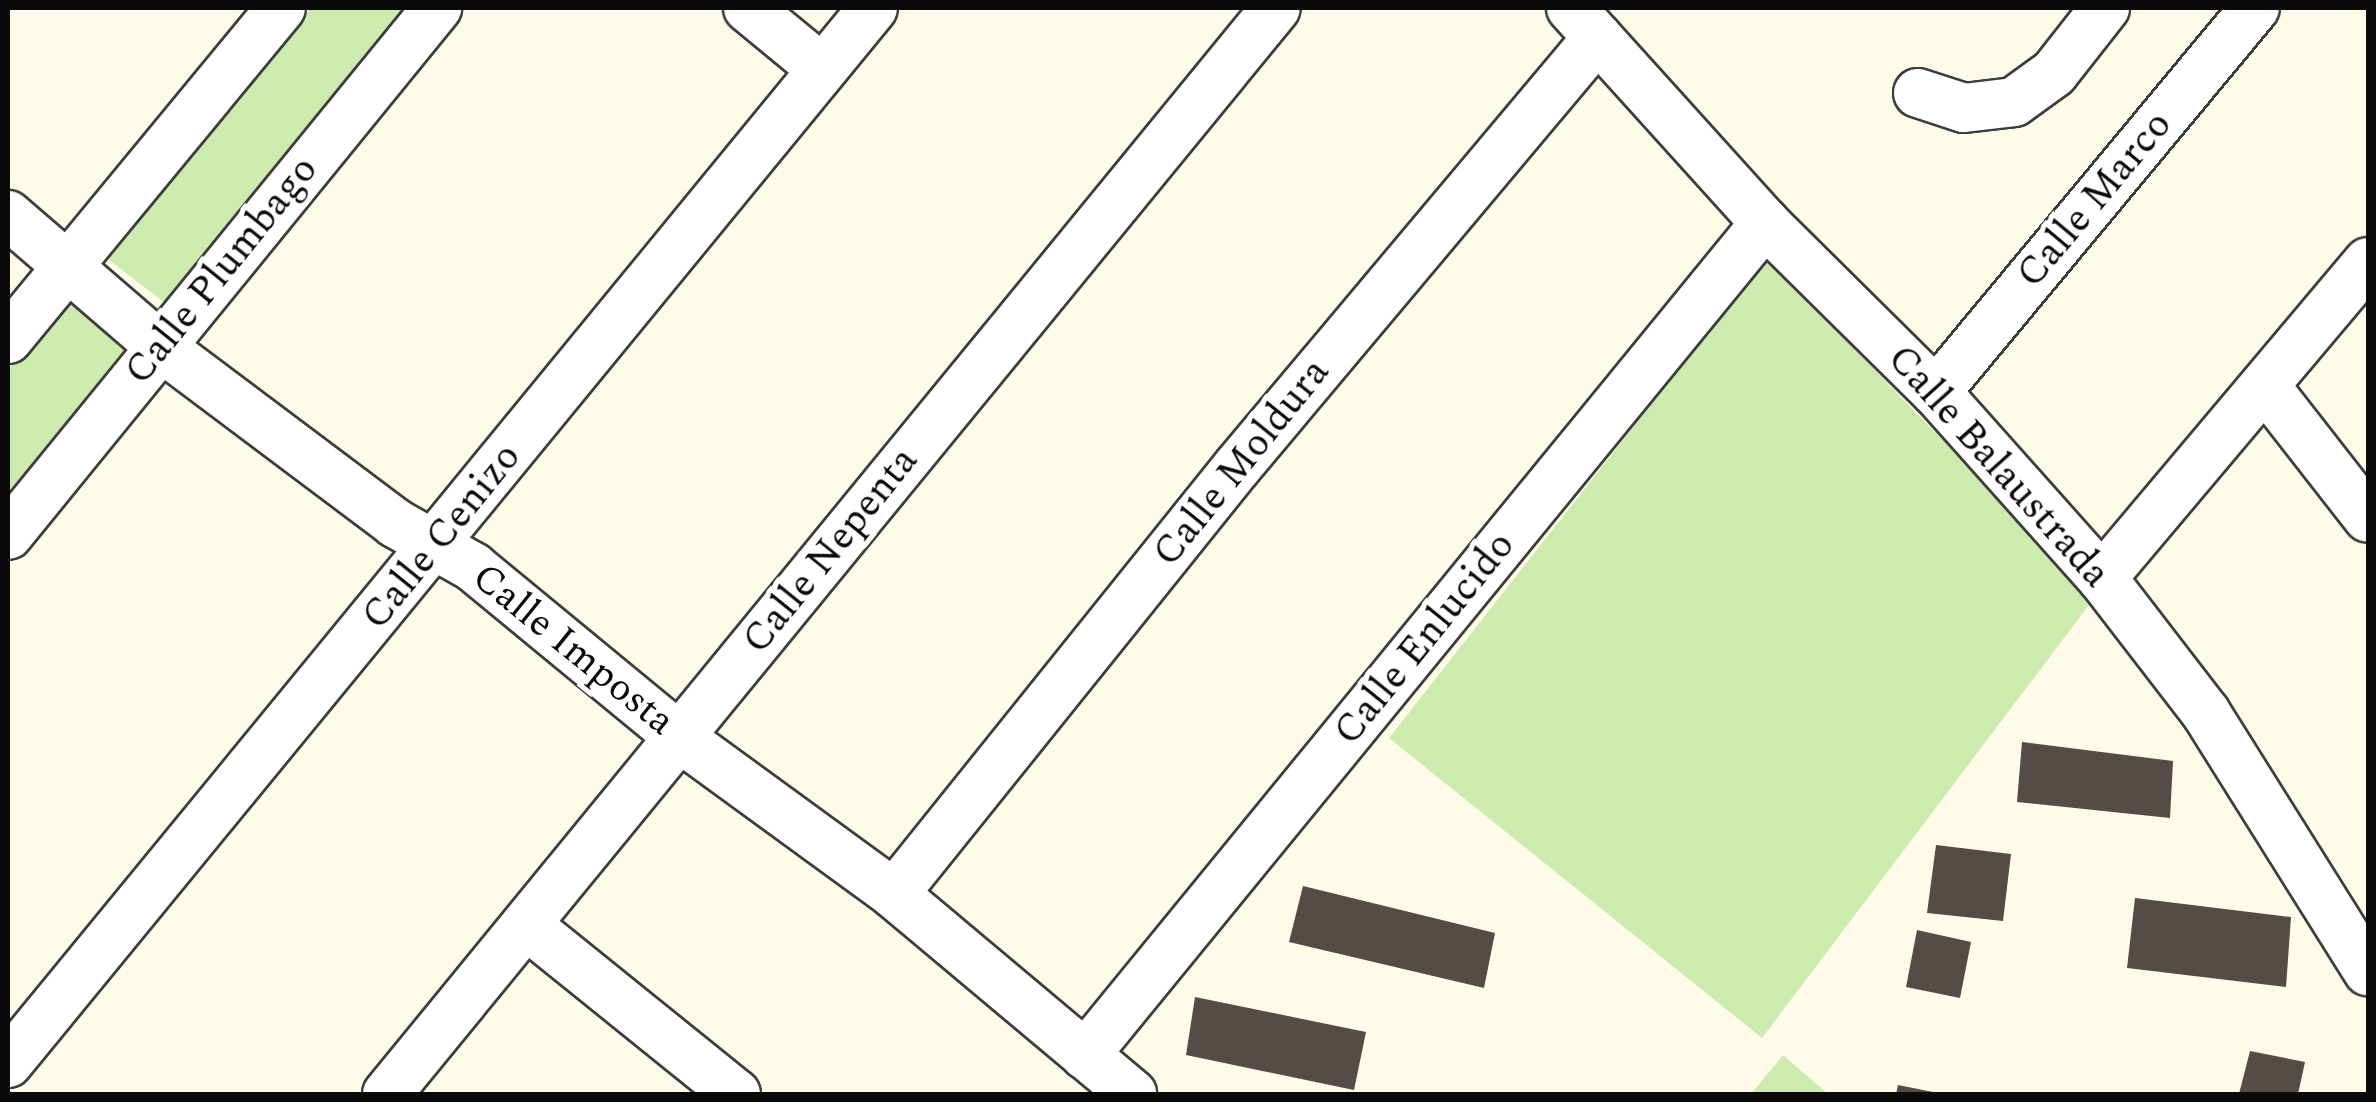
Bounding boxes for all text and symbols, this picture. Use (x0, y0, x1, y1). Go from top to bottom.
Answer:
street label: Calle Marco (2007, 102, 2183, 298)
street label: Calle Plumbago (115, 147, 329, 395)
street label: Calle Balaustrada (1876, 336, 2120, 598)
street label: Calle Moldura (1144, 349, 1340, 577)
street label: Calle Cenizo (352, 434, 532, 640)
street label: Calle Nepenta (733, 438, 929, 664)
street label: Calle Enlucido (1324, 523, 1526, 755)
street label: Calle Imposta (462, 554, 684, 746)

